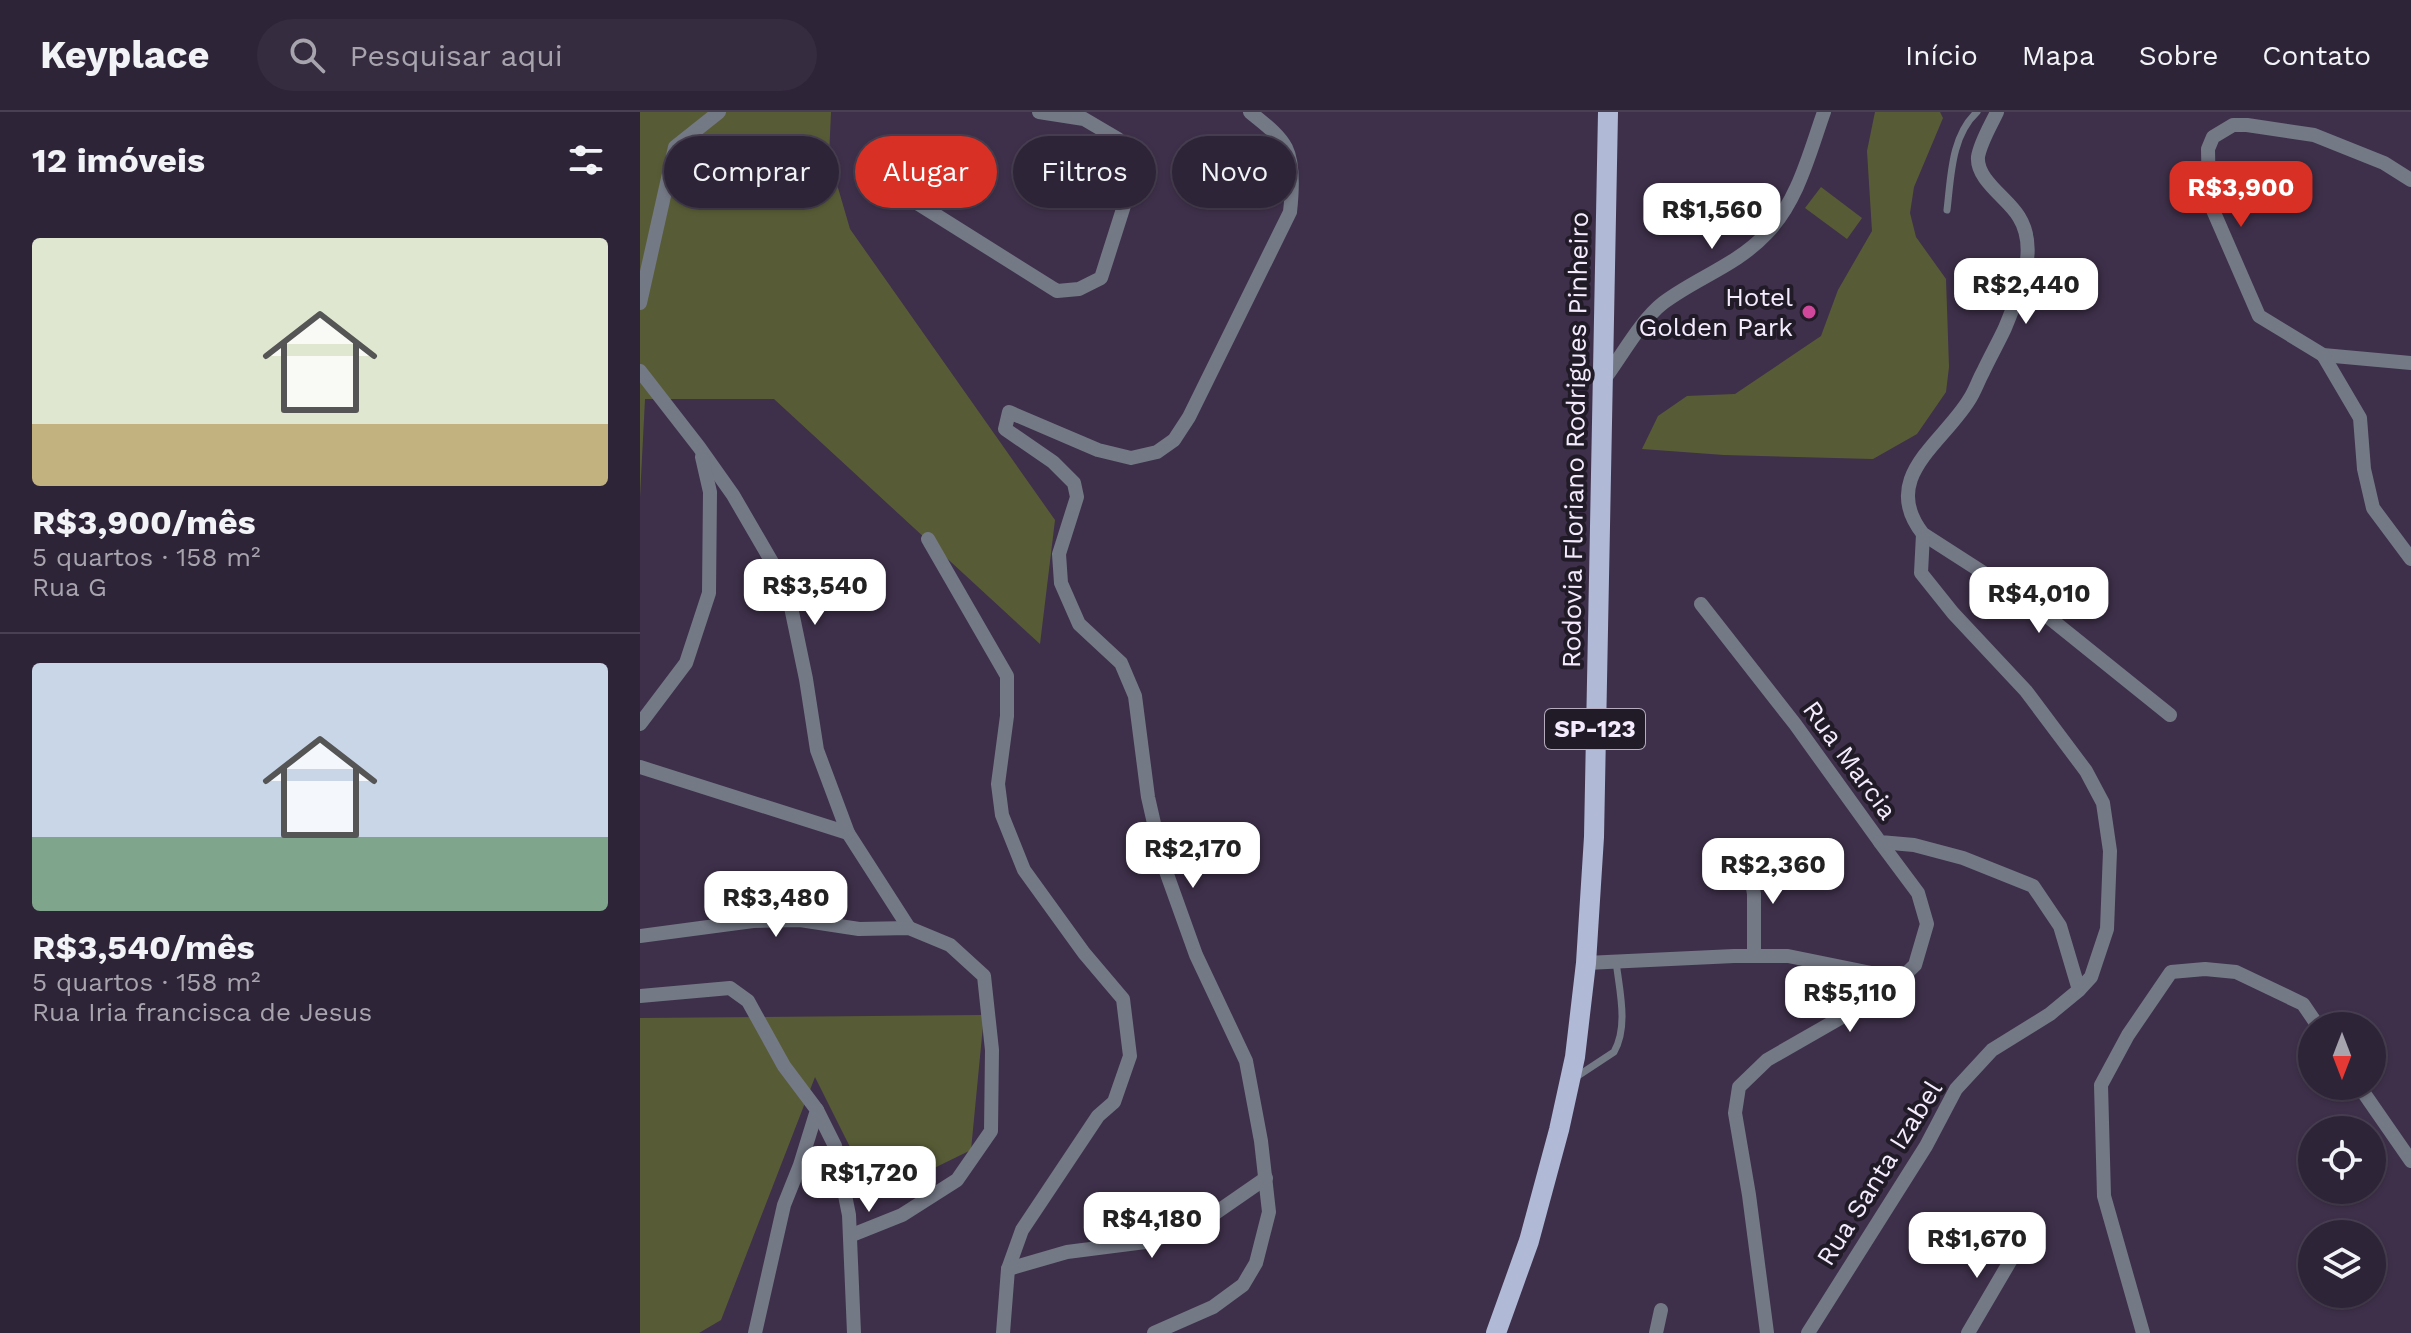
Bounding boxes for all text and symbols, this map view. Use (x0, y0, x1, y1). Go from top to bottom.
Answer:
search box (257, 19, 817, 91)
text: Keyplace (40, 33, 209, 77)
icon: search (285, 33, 329, 77)
text: Pesquisar aqui (349, 38, 563, 73)
text: Início (1905, 39, 1978, 72)
text: Mapa (2022, 39, 2095, 72)
text: Sobre (2139, 39, 2218, 72)
text: Contato (2262, 39, 2371, 72)
chip: Comprar (664, 136, 839, 208)
chip: Alugar (855, 136, 997, 208)
chip: Filtros (1013, 136, 1156, 208)
chip: Novo (1172, 136, 1296, 208)
icon: filters (564, 138, 608, 182)
text: 12 imóveis (32, 140, 205, 180)
pin: R$3,900 (2167, 161, 2315, 229)
text: R$3,900 (2187, 172, 2295, 202)
pin: R$1,560 (1638, 183, 1786, 251)
text: R$1,560 (1661, 194, 1763, 224)
street label: Rodovia Floriano Rodrigues Pinheiro (1556, 212, 1594, 668)
pin: R$2,440 (1952, 258, 2100, 326)
text: R$2,440 (1972, 269, 2080, 299)
place label: Hotel Golden Park (1638, 282, 1793, 342)
icon: home (248, 290, 392, 434)
marker: Hotel Golden Park (1800, 303, 1818, 321)
text: R$3,900/mês (32, 502, 256, 542)
text: 5 quartos · 158 m² (32, 542, 261, 572)
pin: R$3,540 (741, 559, 889, 627)
pin: R$4,010 (1965, 567, 2113, 635)
text: R$3,540 (762, 570, 868, 600)
text: Rua G (32, 572, 107, 602)
text: R$4,010 (1987, 578, 2091, 608)
street label: Rua Marcia (1797, 695, 1903, 825)
road number: SP-123 (1545, 709, 1645, 749)
icon: home (248, 715, 392, 859)
pin: R$2,170 (1119, 822, 1267, 890)
text: R$2,170 (1144, 833, 1242, 863)
pin: R$2,360 (1699, 838, 1847, 906)
text: R$2,360 (1720, 849, 1826, 879)
pin: R$3,480 (702, 871, 850, 939)
text: R$3,480 (722, 882, 830, 912)
text: R$3,540/mês (32, 927, 255, 967)
pin: R$5,110 (1776, 966, 1924, 1034)
text: 5 quartos · 158 m² (32, 967, 261, 997)
text: R$5,110 (1803, 977, 1897, 1007)
text: Rua Iria francisca de Jesus (32, 997, 372, 1027)
north arrow (2298, 1012, 2386, 1100)
map controls (2298, 1012, 2386, 1308)
street label: Rua Santa Izabel (1810, 1075, 1948, 1271)
button: locate (2298, 1116, 2386, 1204)
pin: R$1,720 (795, 1146, 943, 1214)
text: R$1,720 (820, 1157, 918, 1187)
pin: R$4,180 (1078, 1192, 1226, 1260)
text: R$4,180 (1102, 1203, 1202, 1233)
pin: R$1,670 (1903, 1212, 2051, 1280)
button: layers (2298, 1220, 2386, 1308)
text: R$1,670 (1927, 1223, 2027, 1253)

